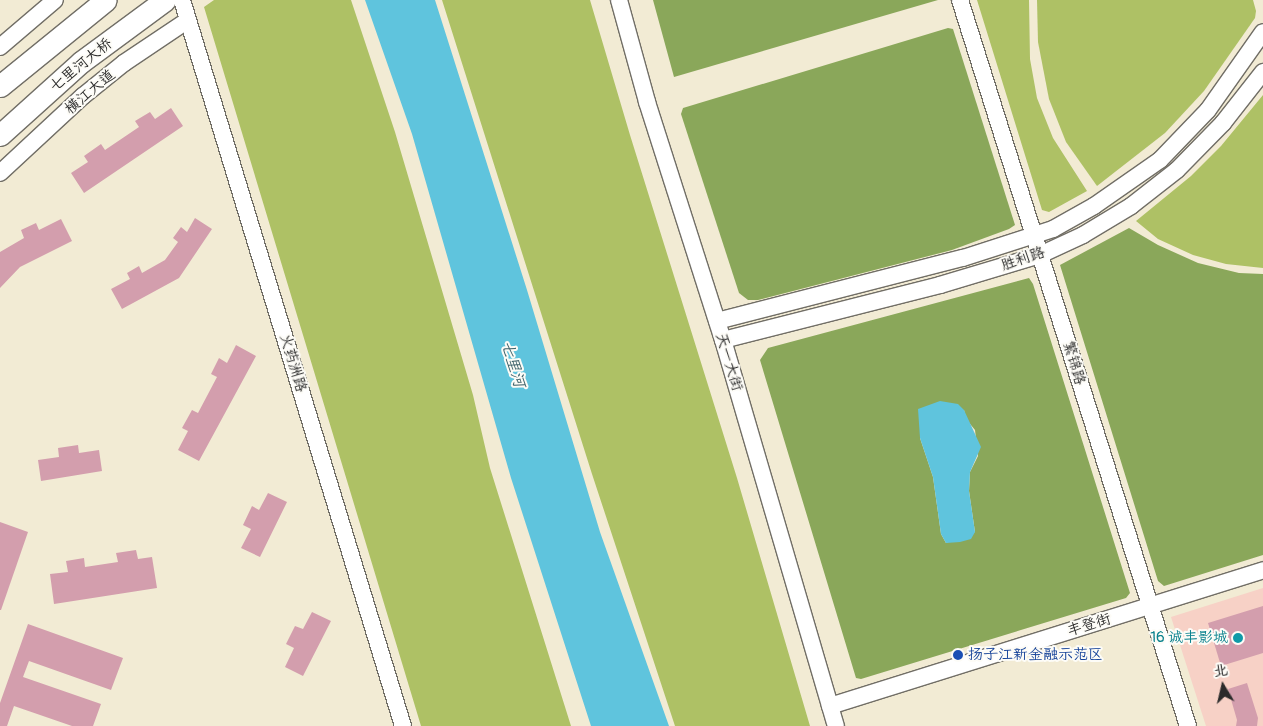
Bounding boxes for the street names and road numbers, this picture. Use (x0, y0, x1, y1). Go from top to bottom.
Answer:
street label: 七里河大桥 (46, 34, 116, 96)
street label: 横江大道 (61, 66, 119, 118)
street label: 胜利路 (999, 243, 1047, 275)
street label: 天一大街 (712, 331, 746, 393)
street label: 火药洲路 (276, 332, 310, 394)
street label: 繁锦路 (1059, 339, 1089, 387)
street label: 丰登街 (1065, 610, 1113, 640)

